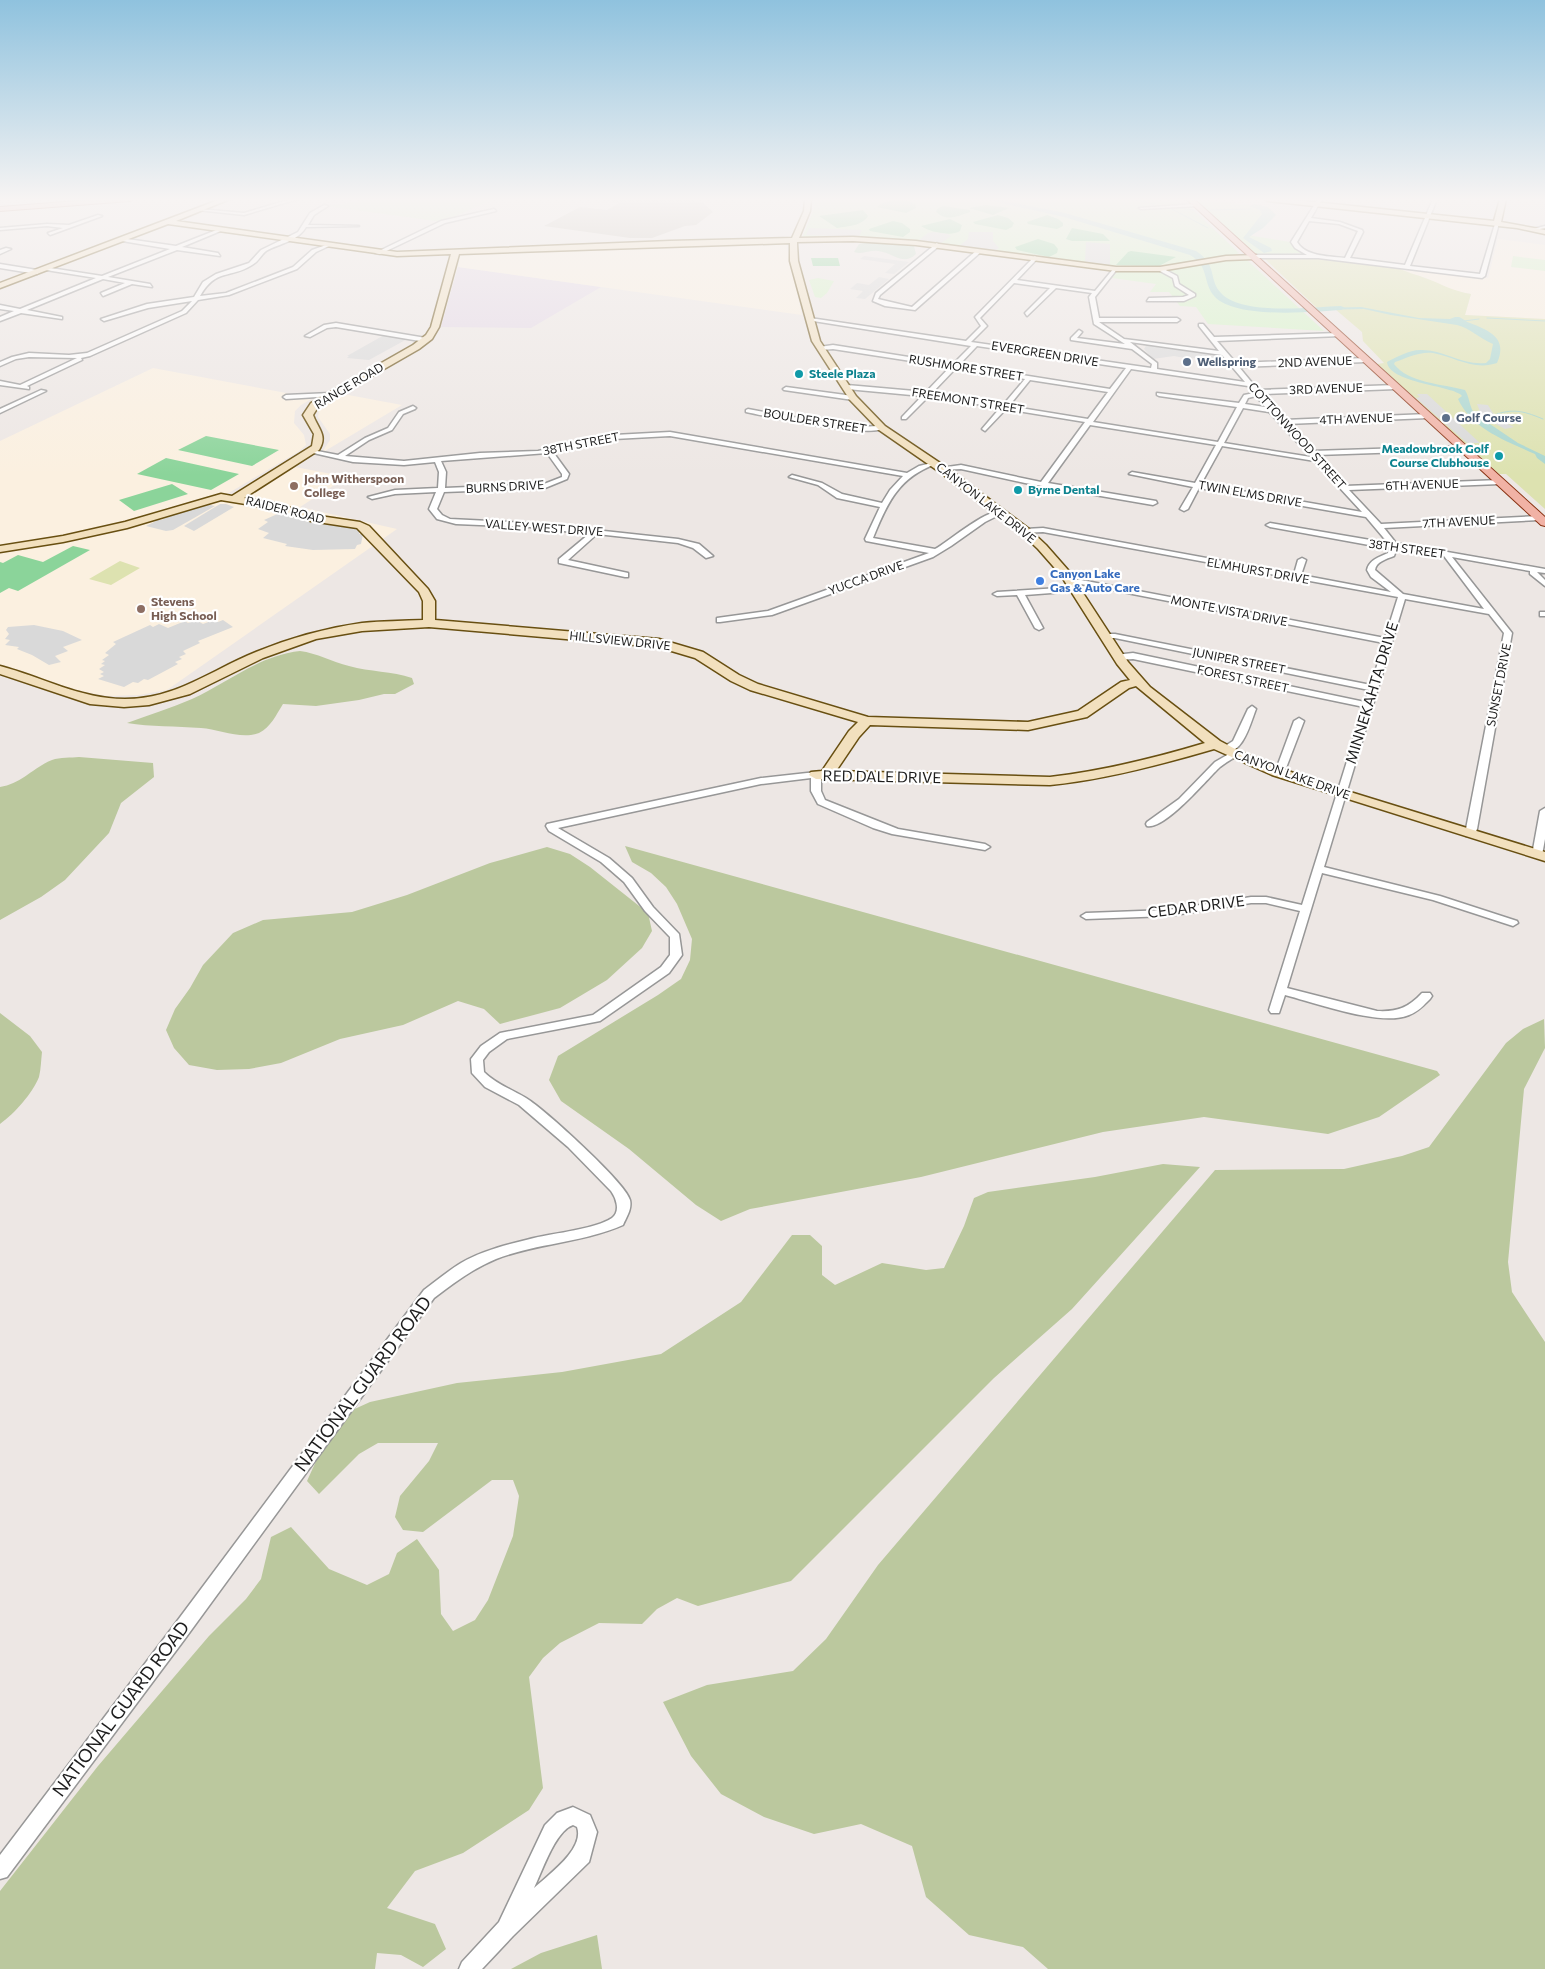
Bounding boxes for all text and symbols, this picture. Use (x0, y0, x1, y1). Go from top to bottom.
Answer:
street label: EVERGREEN DRIVE (991, 338, 1100, 368)
street label: RUSHMORE STREET (908, 351, 1025, 383)
street label: 2ND AVENUE (1277, 353, 1352, 369)
place label: Wellspring (1197, 354, 1257, 368)
marker: Wellspring (1181, 356, 1193, 368)
street label: RANGE ROAD (311, 359, 386, 411)
place label: Steele Plaza (809, 366, 876, 380)
marker: Steele Plaza (793, 368, 805, 380)
street label: COTTONWOOD STREET (1246, 379, 1350, 492)
street label: 3RD AVENUE (1289, 380, 1363, 396)
street label: FREEMONT STREET (911, 384, 1026, 416)
street label: BOULDER STREET (763, 405, 868, 435)
street label: 4TH AVENUE (1319, 410, 1393, 426)
place label: Golf Course (1456, 410, 1521, 424)
marker: Golf Course (1440, 412, 1452, 424)
street label: 38TH STREET (542, 429, 620, 457)
place label: Meadowbrook Golf Course Clubhouse (1381, 441, 1489, 469)
marker: Meadowbrook Golf Course Clubhouse (1493, 450, 1505, 462)
street label: CANYON LAKE DRIVE (934, 459, 1039, 545)
place label: John Witherspoon College (304, 471, 404, 499)
street label: 6TH AVENUE (1385, 476, 1459, 492)
street label: BURNS DRIVE (465, 477, 545, 495)
street label: TWIN ELMS DRIVE (1197, 477, 1303, 509)
marker: John Witherspoon College (288, 480, 300, 492)
place label: Byrne Dental (1028, 482, 1100, 496)
marker: Byrne Dental (1012, 484, 1024, 496)
street label: RAIDER ROAD (245, 493, 326, 526)
street label: 7TH AVENUE (1422, 512, 1496, 530)
street label: VALLEY WEST DRIVE (484, 516, 604, 538)
street label: 38TH STREET (1368, 536, 1447, 560)
street label: ELMHURST DRIVE (1206, 554, 1310, 586)
street label: YUCCA DRIVE (826, 557, 905, 597)
place label: Canyon Lake Gas & Auto Care (1050, 566, 1140, 594)
marker: Canyon Lake Gas & Auto Care (1034, 575, 1046, 587)
street label: MONTE VISTA DRIVE (1170, 592, 1289, 628)
place label: Stevens High School (151, 594, 217, 622)
marker: Stevens High School (135, 603, 147, 615)
street label: MINNEKAHTA DRIVE (1341, 619, 1401, 766)
street label: HILLSVIEW DRIVE (569, 628, 671, 652)
street label: SUNSET DRIVE (1483, 642, 1513, 728)
street label: JUNIPER STREET (1191, 644, 1287, 677)
street label: FOREST STREET (1196, 661, 1291, 695)
street label: CANYON LAKE DRIVE (1232, 747, 1352, 802)
street label: RED DALE DRIVE (823, 766, 942, 786)
street label: CEDAR DRIVE (1146, 891, 1245, 921)
street label: NATIONAL GUARD ROAD (289, 1291, 435, 1475)
street label: NATIONAL GUARD ROAD (47, 1616, 193, 1800)

